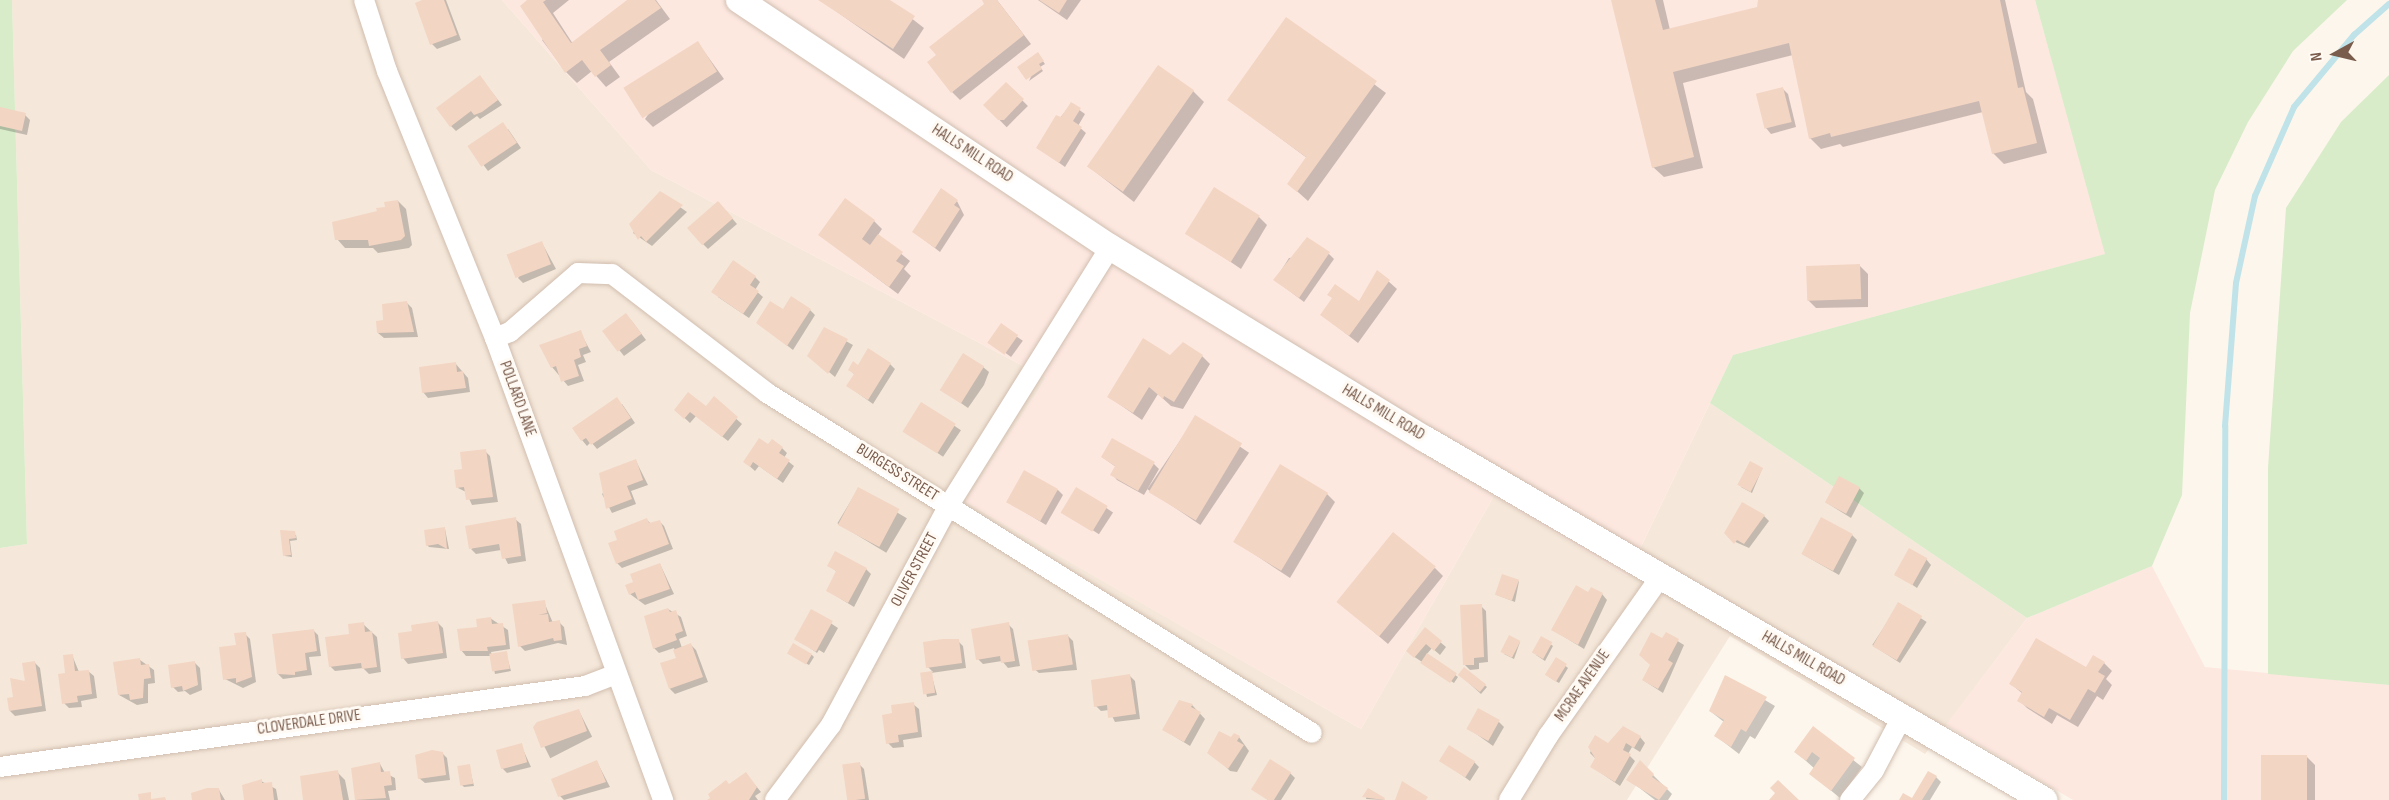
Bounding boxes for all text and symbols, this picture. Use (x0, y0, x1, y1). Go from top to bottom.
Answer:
north arrow (2305, 24, 2365, 84)
text: N (2307, 51, 2327, 62)
street label: HALLS MILL ROAD (928, 121, 1016, 187)
street label: POLLARD LANE (494, 359, 540, 439)
street label: HALLS MILL ROAD (1338, 381, 1428, 445)
street label: BURGESS STREET (852, 440, 942, 506)
street label: OLIVER STREET (887, 530, 943, 610)
street label: HALLS MILL ROAD (1758, 627, 1848, 691)
street label: MCRAE AVENUE (1551, 646, 1615, 726)
street label: CLOVERDALE DRIVE (256, 706, 362, 740)

